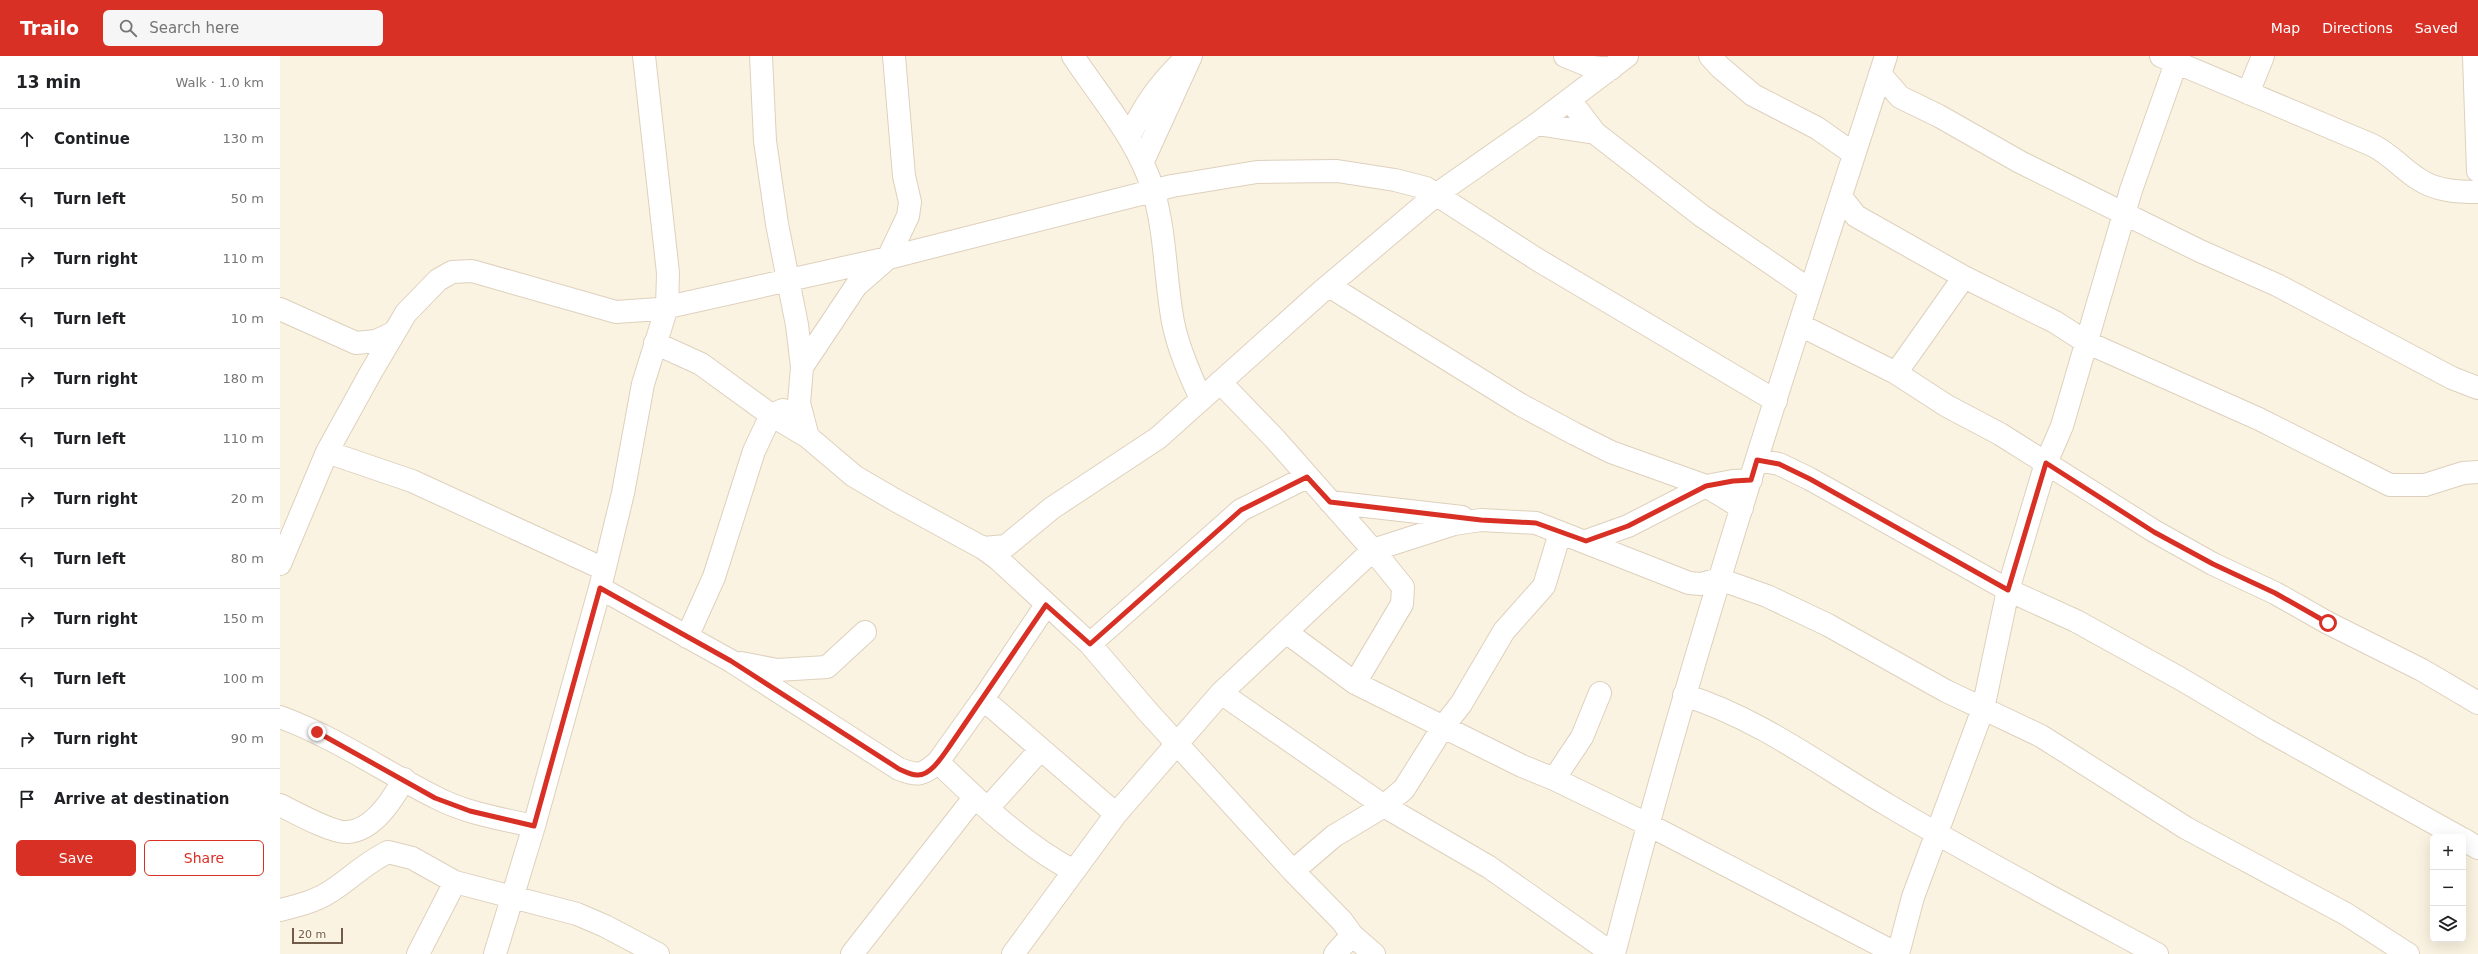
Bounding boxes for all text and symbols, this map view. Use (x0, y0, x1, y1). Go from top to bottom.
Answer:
search box (103, 10, 383, 46)
text: Trailo (20, 17, 79, 39)
icon: search (117, 17, 139, 39)
text: Search here (149, 19, 239, 37)
text: Map (2271, 20, 2300, 36)
text: Directions (2322, 20, 2393, 36)
text: Saved (2415, 20, 2458, 36)
text: 13 min (16, 72, 81, 92)
text: Walk · 1.0 km (175, 75, 264, 90)
icon: ahead (16, 128, 38, 150)
text: Continue (54, 130, 130, 148)
text: 130 m (222, 131, 264, 146)
icon: left (16, 188, 38, 210)
text: Turn left (54, 190, 126, 208)
text: 50 m (231, 191, 264, 206)
icon: right (16, 248, 38, 270)
text: Turn right (54, 250, 138, 268)
text: 110 m (222, 251, 264, 266)
icon: left (16, 308, 38, 330)
text: Turn left (54, 310, 126, 328)
text: 10 m (231, 311, 264, 326)
icon: right (16, 368, 38, 390)
text: Turn right (54, 370, 138, 388)
text: 180 m (222, 371, 264, 386)
icon: left (16, 428, 38, 450)
text: Turn left (54, 430, 126, 448)
text: 110 m (222, 431, 264, 446)
icon: right (16, 488, 38, 510)
text: Turn right (54, 490, 138, 508)
text: 20 m (231, 491, 264, 506)
icon: left (16, 548, 38, 570)
text: Turn left (54, 550, 126, 568)
text: 80 m (231, 551, 264, 566)
icon: right (16, 608, 38, 630)
text: Turn right (54, 610, 138, 628)
text: 150 m (222, 611, 264, 626)
route start (2319, 614, 2337, 632)
icon: left (16, 668, 38, 690)
text: Turn left (54, 670, 126, 688)
text: 100 m (222, 671, 264, 686)
route end (308, 723, 326, 741)
icon: right (16, 728, 38, 750)
text: Turn right (54, 730, 138, 748)
text: 90 m (231, 731, 264, 746)
icon: arrive (16, 788, 38, 810)
text: Arrive at destination (54, 790, 229, 808)
map controls (2430, 834, 2466, 942)
button: + (2430, 834, 2466, 870)
button: Save (16, 840, 136, 876)
button: Share (144, 840, 264, 876)
button: − (2430, 870, 2466, 906)
button: layers (2430, 906, 2466, 942)
scale bar (292, 926, 343, 945)
text: 20 m (298, 928, 326, 941)

